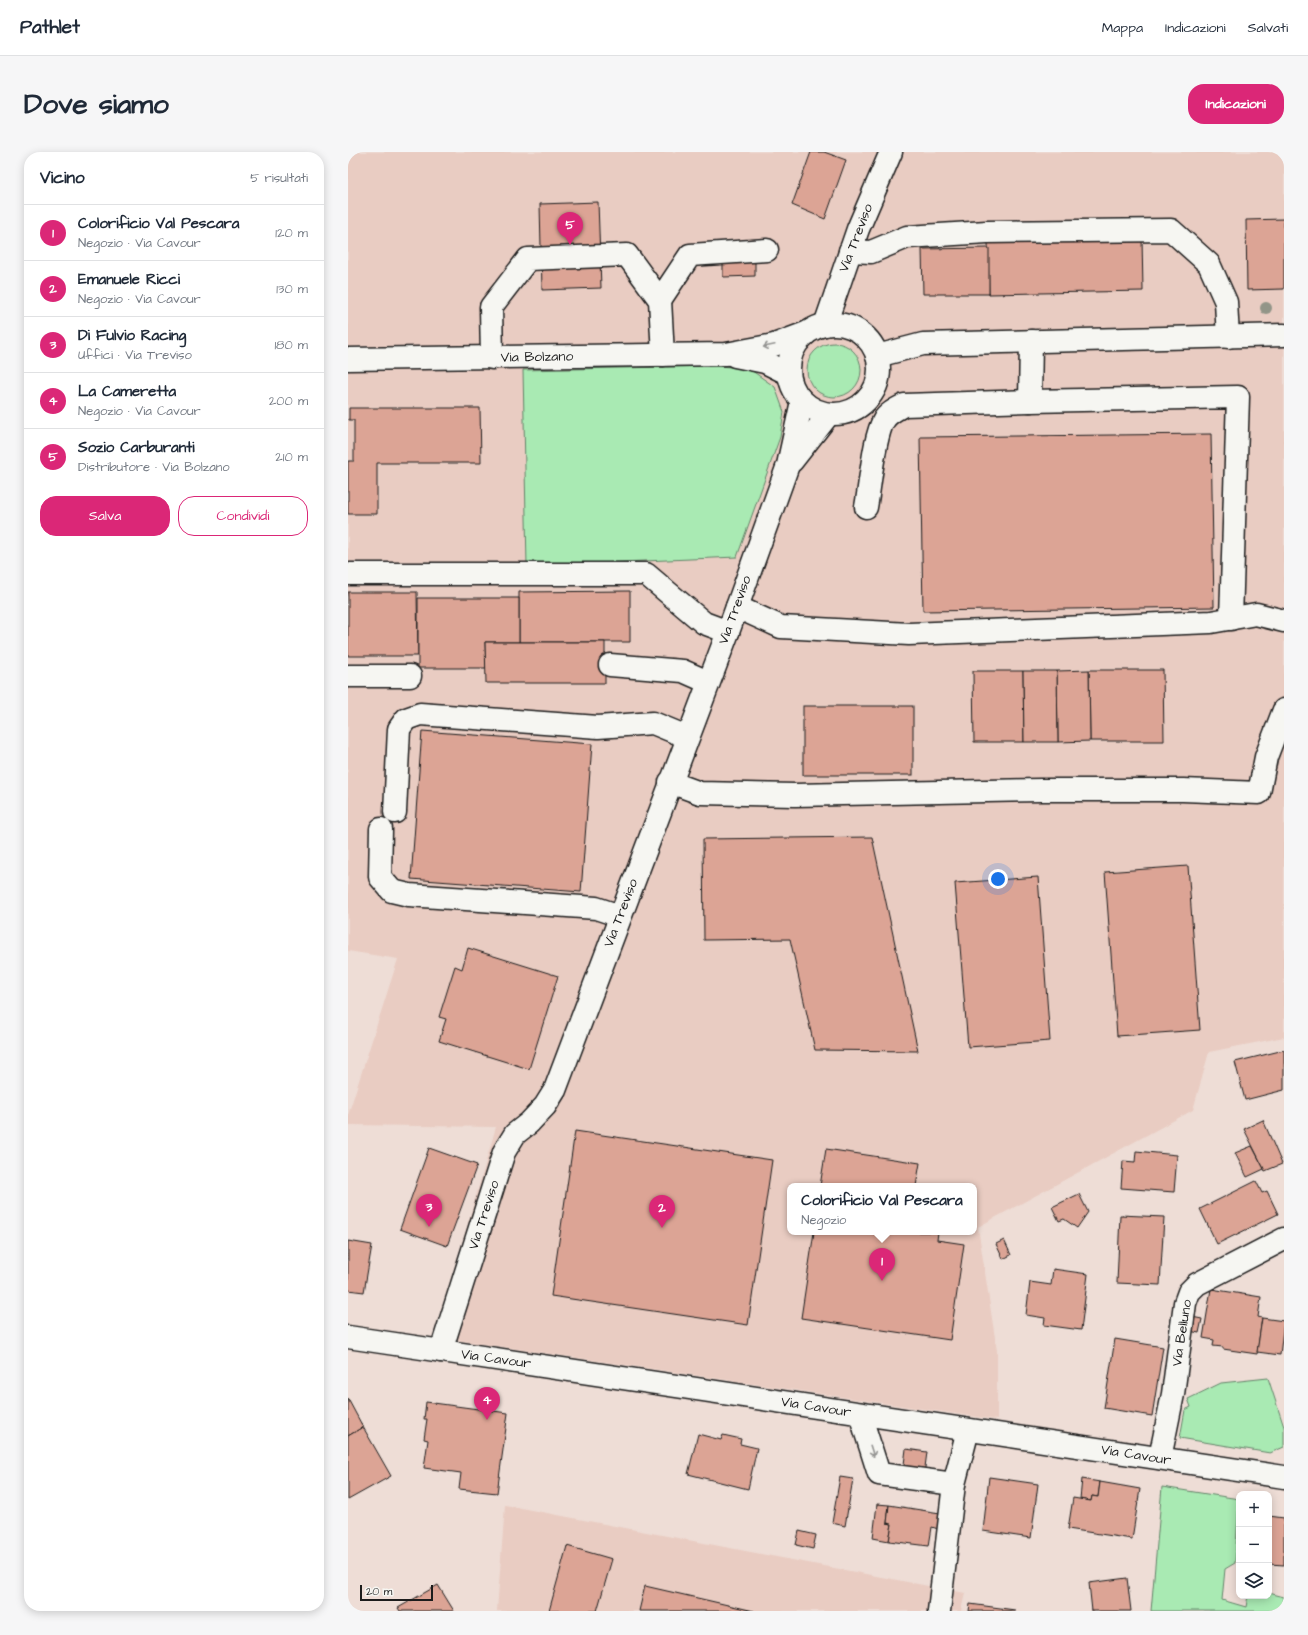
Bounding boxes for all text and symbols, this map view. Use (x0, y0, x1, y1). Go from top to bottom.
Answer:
text: Pathlet (20, 14, 80, 41)
text: Mappa (1102, 18, 1143, 38)
text: Indicazioni (1165, 18, 1226, 38)
text: Salvati (1248, 18, 1288, 38)
button: Indicazioni (1188, 84, 1284, 124)
text: Dove siamo (24, 85, 169, 124)
text: Vicino (40, 166, 85, 190)
text: 5 risultati (250, 169, 308, 187)
street label: Via Treviso (834, 201, 878, 275)
pin: 5 (557, 212, 583, 245)
text: Colorificio Val Pescara (78, 213, 239, 234)
text: 1 (52, 224, 54, 242)
text: 120 m (275, 224, 308, 242)
text: Negozio · Via Cavour (78, 234, 201, 252)
text: Emanuele Ricci (78, 269, 180, 290)
text: 2 (49, 280, 57, 298)
text: 130 m (276, 280, 308, 298)
text: Negozio · Via Cavour (78, 290, 201, 308)
text: Di Fulvio Racing (78, 325, 186, 346)
text: 3 (50, 336, 56, 354)
text: 180 m (274, 336, 308, 354)
one-way arrow (763, 342, 776, 350)
text: Uffici · Via Treviso (78, 346, 192, 364)
street label: Via Bolzano (501, 346, 574, 368)
text: La Cameretta (78, 381, 176, 402)
text: 4 (49, 392, 57, 410)
text: 200 m (269, 392, 308, 410)
text: Negozio · Via Cavour (78, 402, 201, 420)
text: Sozio Carburanti (78, 437, 195, 458)
text: 5 (48, 448, 58, 466)
text: 210 m (275, 448, 308, 466)
text: Distributore · Via Bolzano (78, 458, 230, 476)
button: Salva (40, 496, 170, 536)
button: Condividi (178, 496, 308, 536)
street label: Via Treviso (713, 573, 757, 647)
your location (988, 869, 1008, 889)
street label: Via Treviso (599, 876, 643, 950)
street label: Via Treviso (463, 1178, 505, 1252)
popup (787, 1183, 977, 1235)
text: Colorificio Val Pescara (801, 1190, 963, 1211)
pin: 3 (416, 1194, 442, 1227)
pin: 2 (649, 1195, 675, 1228)
text: Negozio (801, 1211, 846, 1229)
pin: 1 (869, 1248, 895, 1281)
street label: Via Belluno (1167, 1298, 1197, 1368)
street label: Via Cavour (460, 1344, 533, 1374)
pin: 4 (474, 1387, 500, 1420)
street label: Via Cavour (780, 1392, 853, 1422)
street label: Via Cavour (1100, 1440, 1173, 1470)
one-way arrow (869, 1444, 876, 1457)
map controls (1236, 1491, 1272, 1599)
button: + (1236, 1491, 1272, 1527)
button: − (1236, 1527, 1272, 1563)
button: layers (1236, 1563, 1272, 1599)
scale bar (360, 1583, 433, 1602)
text: 20 m (366, 1584, 392, 1599)

